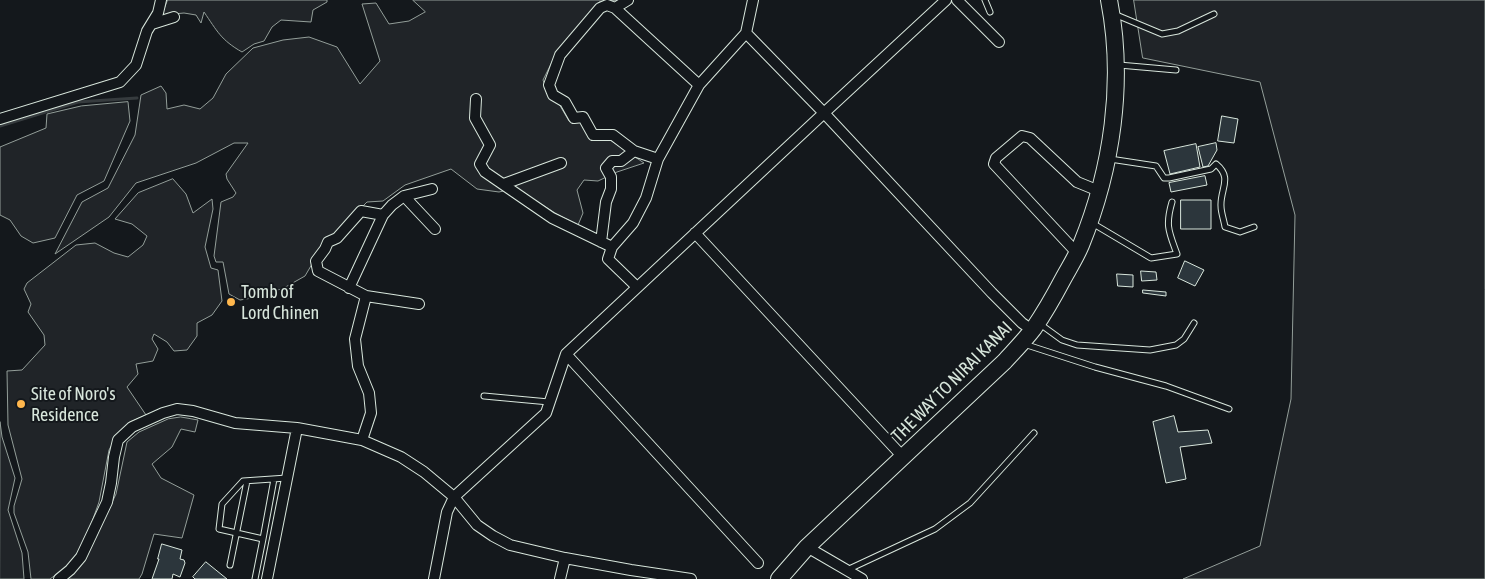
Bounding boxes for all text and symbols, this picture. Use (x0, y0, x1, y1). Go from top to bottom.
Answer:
place label: Tomb of Lord Chinen (241, 281, 319, 324)
marker: Tomb of Lord Chinen (225, 296, 237, 308)
street label: THE WAY TO NIRAI KANAI (887, 317, 1017, 447)
place label: Site of Noro's Residence (31, 383, 116, 426)
marker: Site of Noro's Residence (15, 398, 27, 410)

